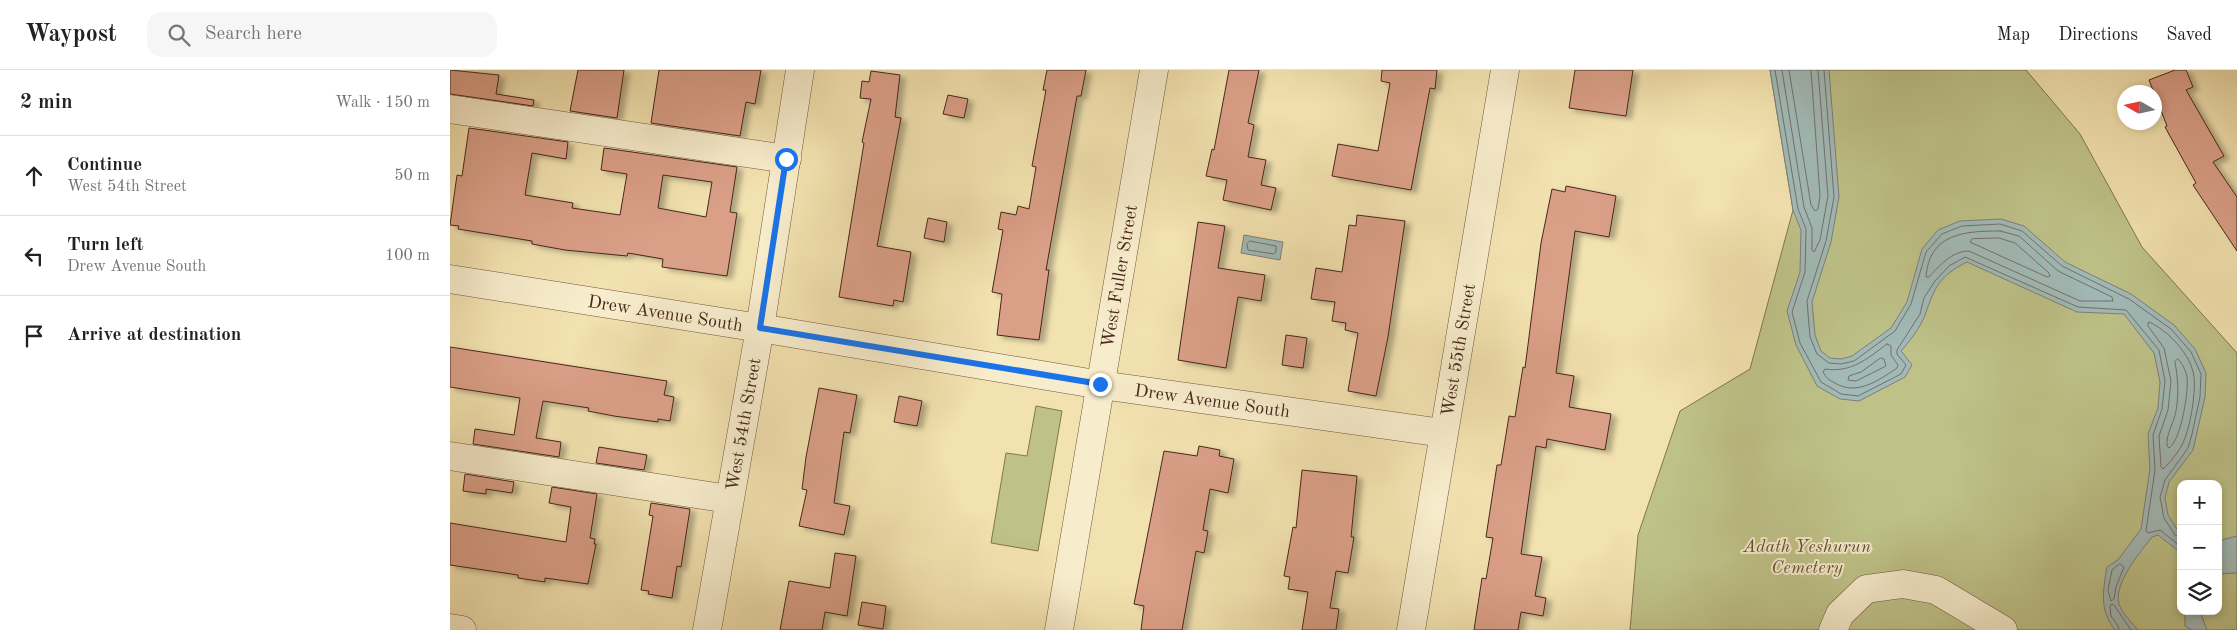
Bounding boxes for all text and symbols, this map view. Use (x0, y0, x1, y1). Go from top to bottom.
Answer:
search box (147, 12, 497, 57)
icon: search (165, 21, 193, 49)
text: Waypost (25, 23, 117, 47)
text: Search here (205, 25, 302, 44)
text: Map (1997, 26, 2030, 44)
text: Directions (2058, 26, 2138, 44)
text: Saved (2166, 26, 2212, 44)
north arrow (2117, 85, 2162, 130)
text: 2 min (20, 92, 73, 113)
text: Walk · 150 m (335, 95, 430, 111)
route start (775, 148, 798, 171)
text: Continue (67, 156, 142, 175)
icon: ahead (20, 162, 48, 190)
text: 50 m (394, 168, 430, 184)
text: West 54th Street (67, 179, 187, 195)
street label: West Fuller Street (1099, 203, 1141, 349)
text: Turn left (67, 236, 144, 255)
icon: left (20, 242, 48, 270)
text: 100 m (385, 248, 430, 264)
text: Drew Avenue South (67, 259, 206, 275)
street label: West 55th Street (1439, 282, 1479, 418)
street label: Drew Avenue South (586, 293, 744, 335)
icon: arrive (20, 322, 48, 350)
text: Arrive at destination (67, 326, 241, 345)
street label: West 54th Street (724, 356, 765, 492)
route end (1089, 373, 1112, 396)
street label: Drew Avenue South (1133, 382, 1291, 421)
map controls (2177, 480, 2222, 615)
button: + (2177, 480, 2222, 525)
button: − (2177, 525, 2222, 570)
park label: Adath Yeshurun Cemetery (1742, 538, 1871, 577)
button: layers (2177, 570, 2222, 615)

